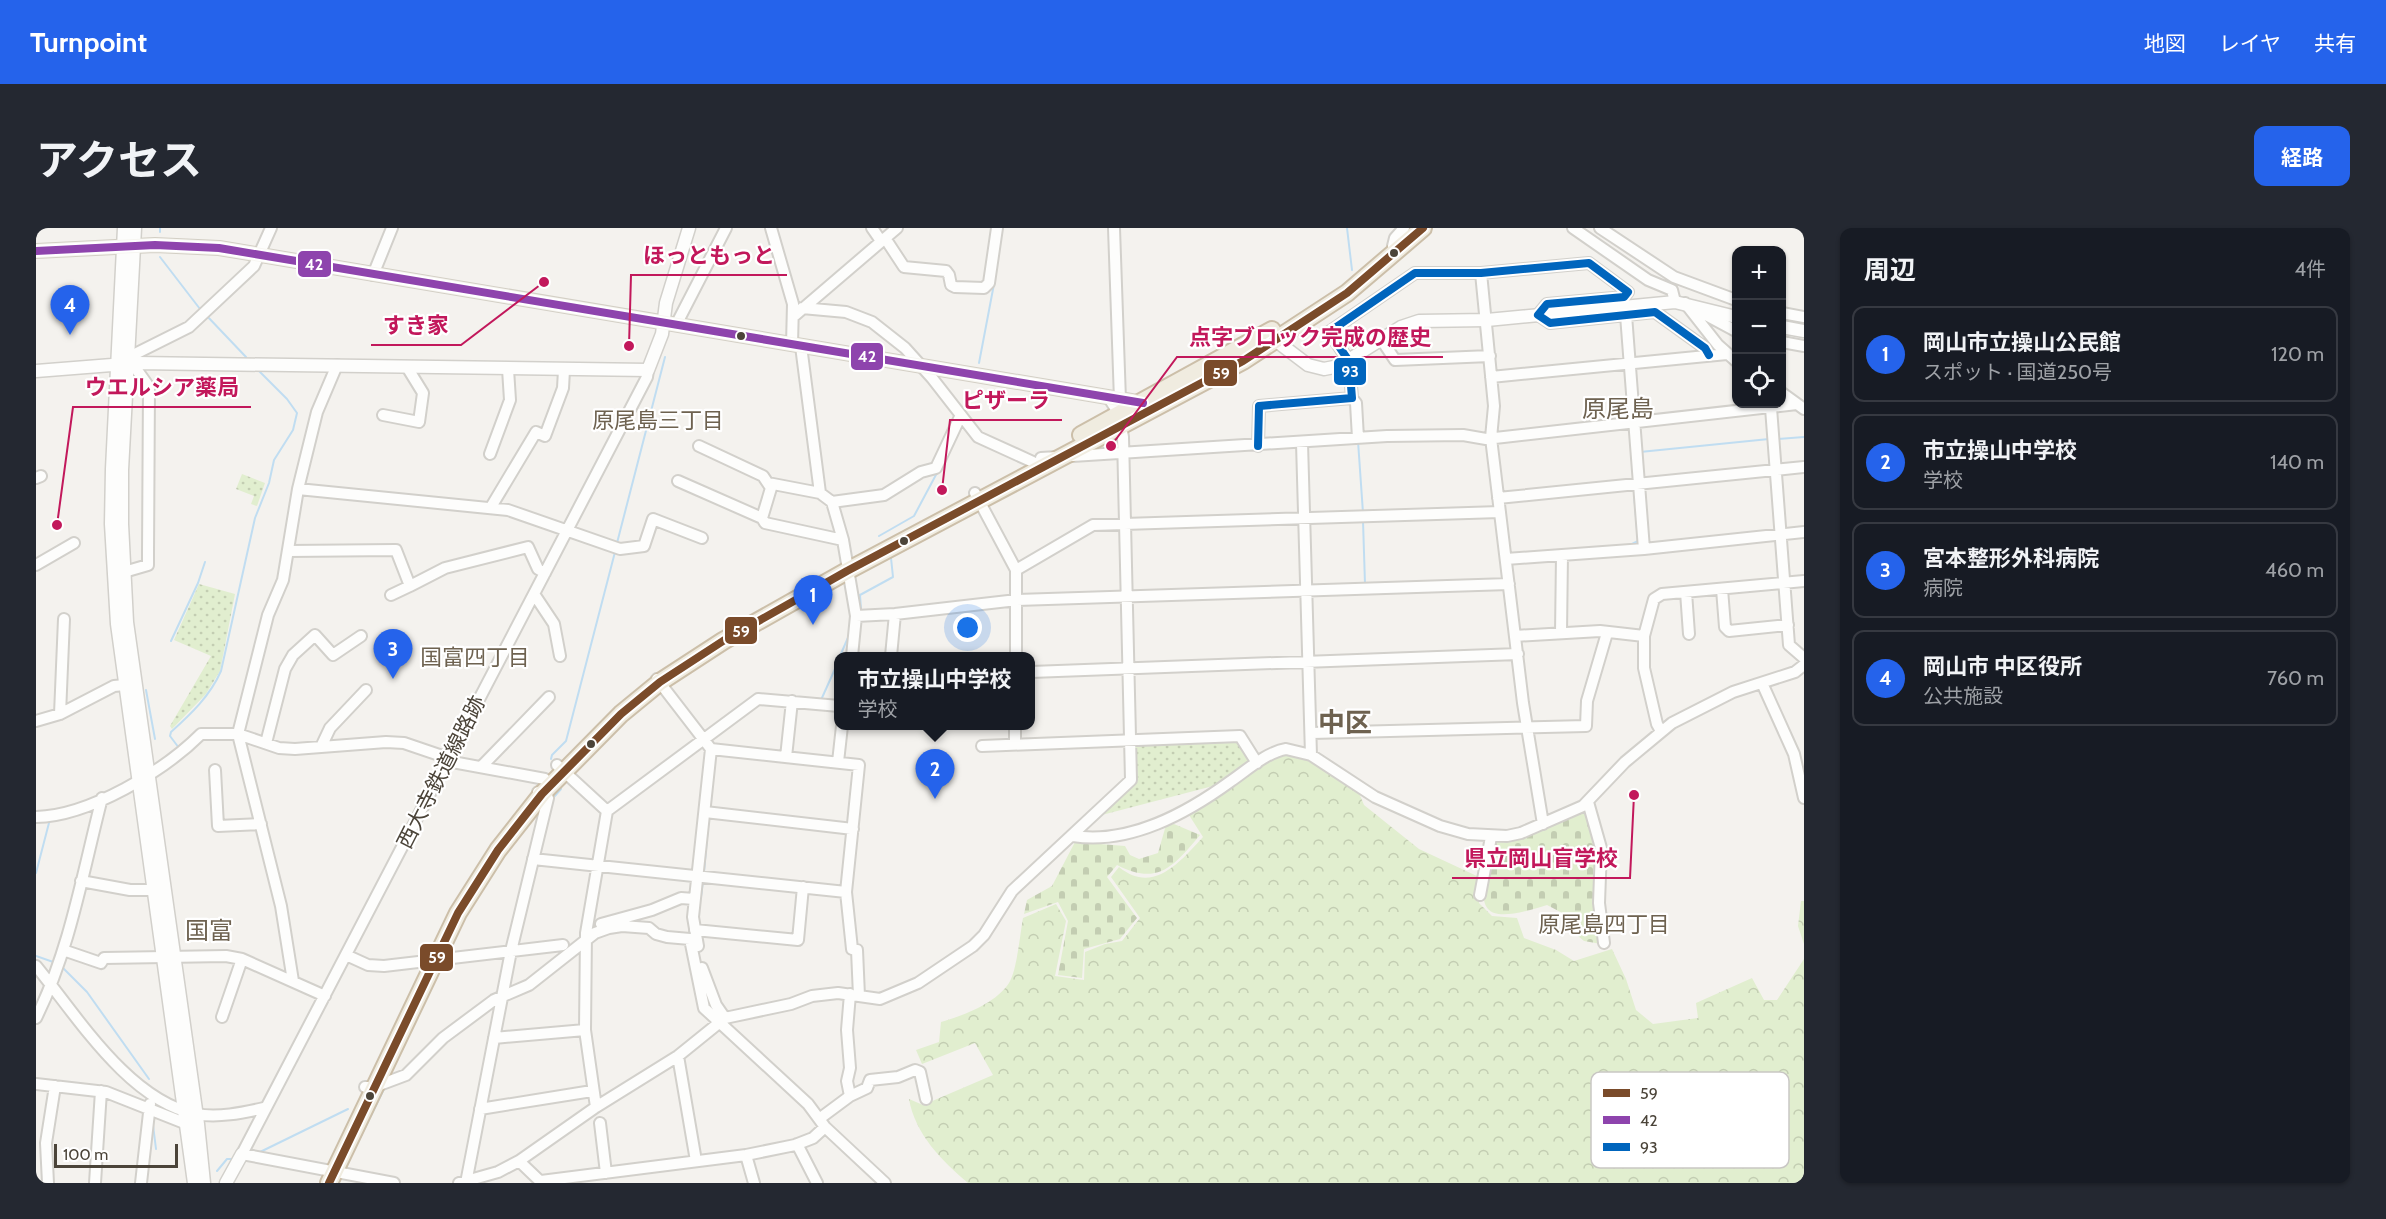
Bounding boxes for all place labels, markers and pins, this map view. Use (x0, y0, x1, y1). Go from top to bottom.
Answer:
callout: ほっともっと (631, 235, 787, 275)
unlabelled marker (1388, 247, 1400, 259)
pin: 4 (51, 285, 90, 335)
callout: すき家 (371, 305, 461, 345)
callout: 点字ブロック完成の歴史 (1177, 317, 1443, 357)
unlabelled marker (735, 330, 747, 342)
callout: ウエルシア薬局 (73, 367, 251, 407)
callout: ピザーラ (950, 380, 1062, 420)
unlabelled marker (898, 535, 910, 547)
pin: 1 (794, 576, 832, 625)
pin: 3 (374, 630, 412, 679)
unlabelled marker (585, 738, 597, 750)
pin: 2 (916, 750, 954, 799)
callout: 県立岡山盲学校 (1452, 838, 1630, 878)
unlabelled marker (364, 1090, 376, 1102)

